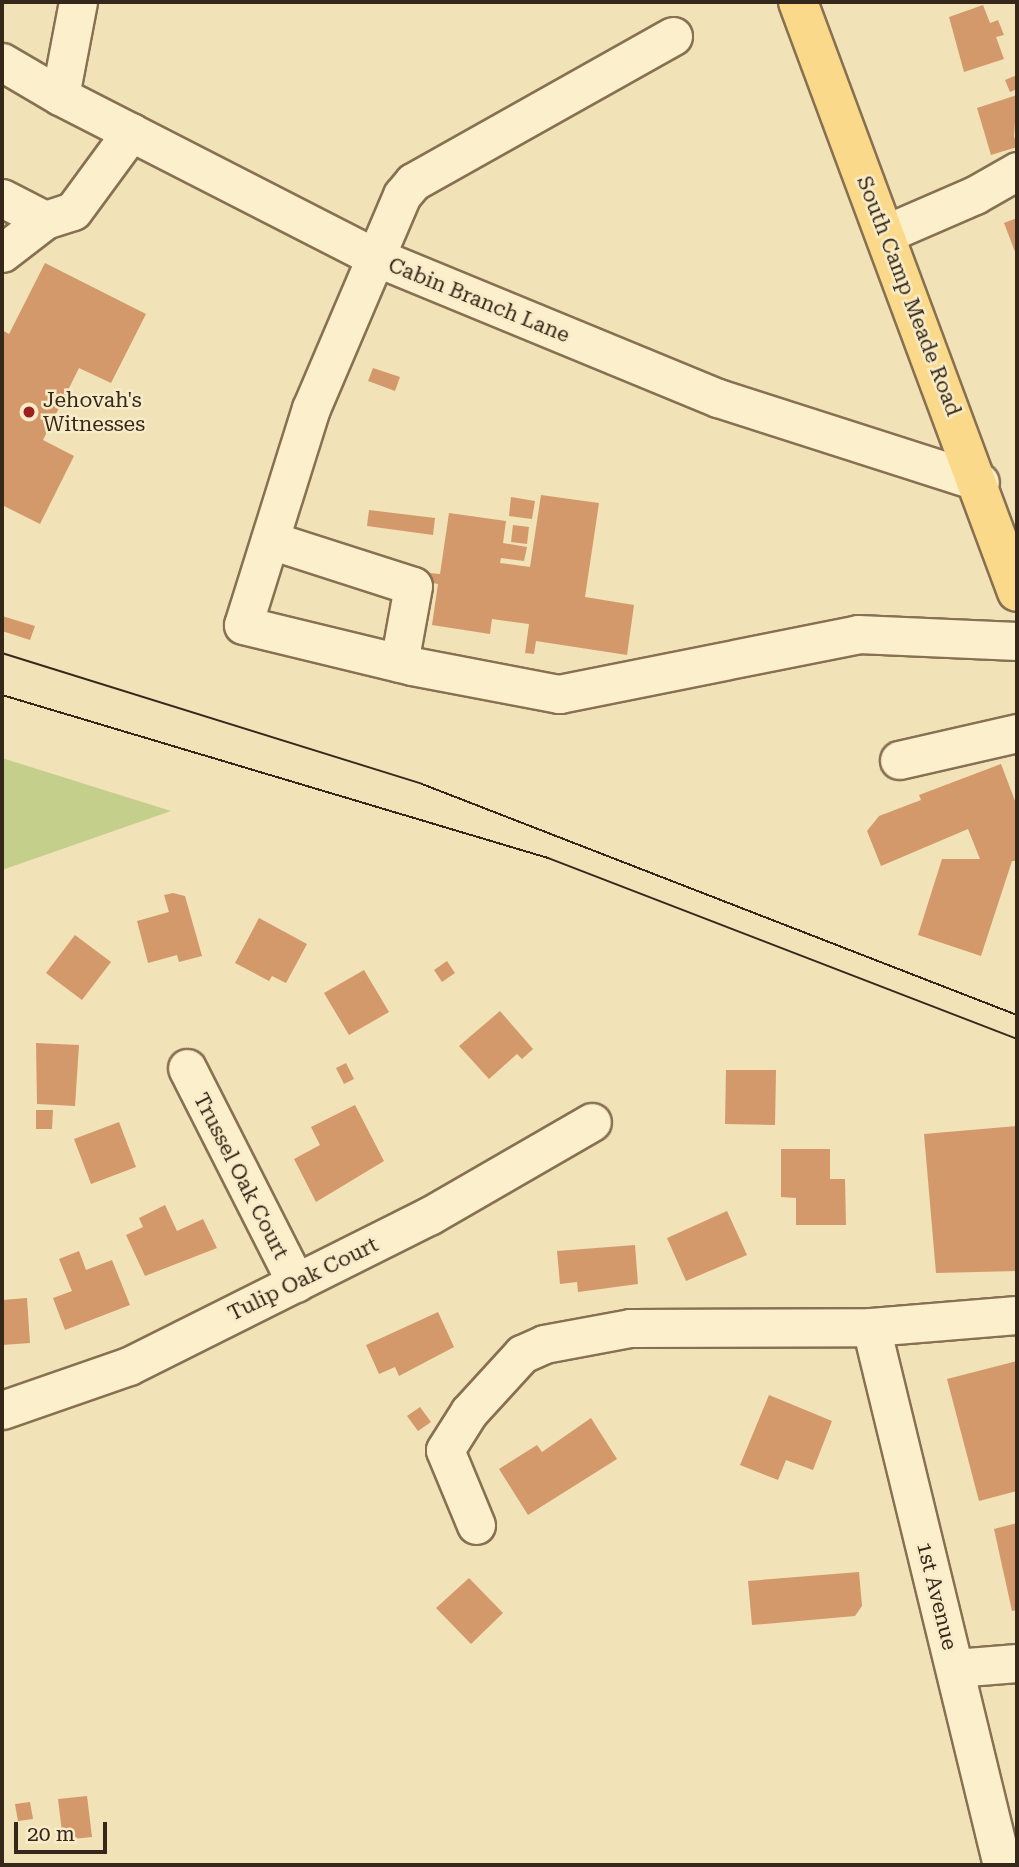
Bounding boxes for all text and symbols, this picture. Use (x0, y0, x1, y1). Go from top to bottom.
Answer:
street label: South Camp Meade Road (852, 172, 966, 420)
street label: Cabin Branch Lane (385, 252, 573, 348)
place label: Jehovah's Witnesses (43, 387, 145, 437)
marker: Jehovah's Witnesses (21, 404, 37, 420)
street label: Trussel Oak Court (188, 1089, 294, 1263)
street label: Tulip Oak Court (224, 1232, 382, 1326)
street label: 1st Avenue (911, 1540, 963, 1652)
scale bar (18, 1808, 110, 1852)
text: 20 m (27, 1822, 75, 1846)

